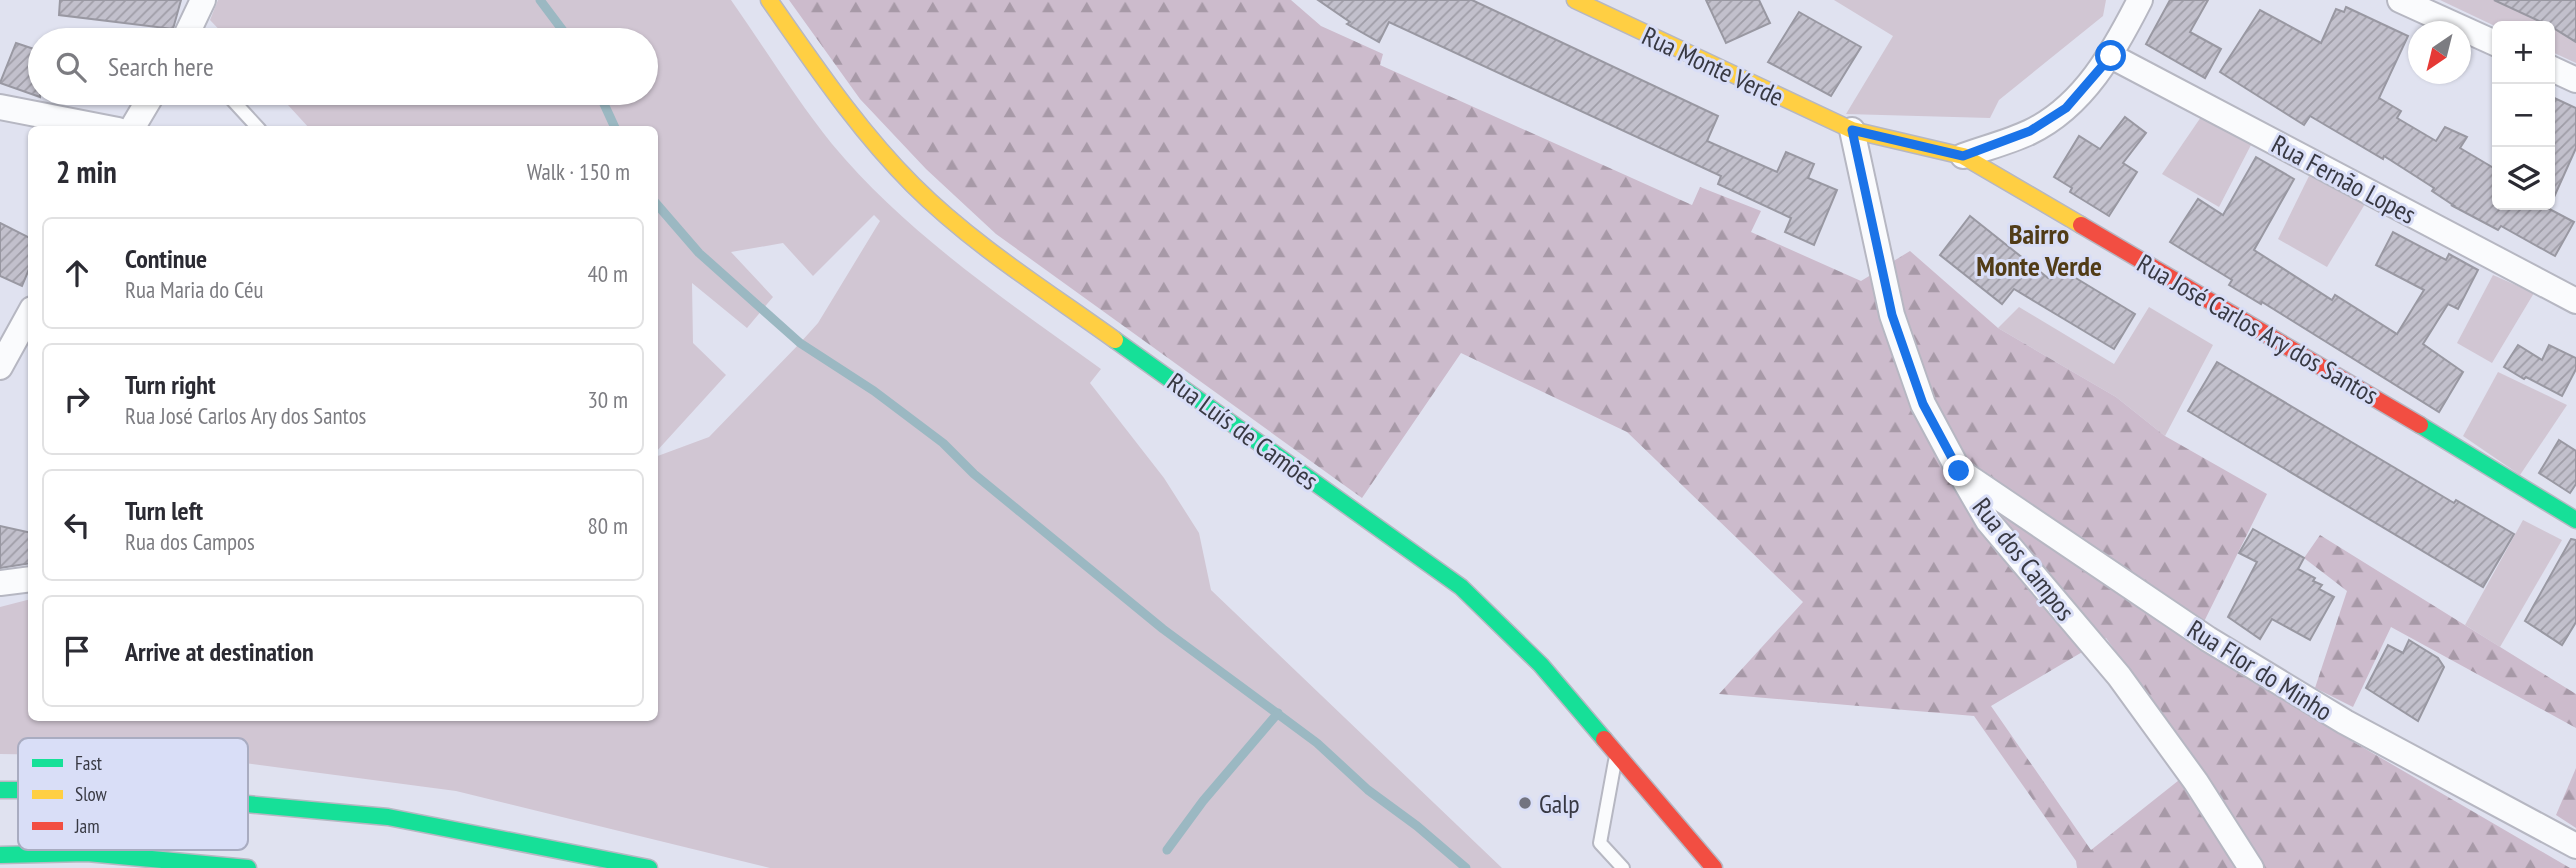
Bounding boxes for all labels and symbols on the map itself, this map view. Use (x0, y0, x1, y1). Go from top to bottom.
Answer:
street label: Rua Monte Verde (1637, 19, 1789, 113)
north arrow (2408, 21, 2471, 84)
route start (2095, 40, 2126, 71)
street label: Rua Fernão Lopes (2266, 127, 2422, 231)
district label: Bairro Monte Verde (1976, 215, 2102, 284)
street label: Rua José Carlos Ary dos Santos (2132, 246, 2384, 412)
street label: Rua Luís de Camões (1161, 365, 1325, 497)
route end (1943, 455, 1974, 486)
street label: Rua dos Campos (1966, 491, 2082, 627)
street label: Rua Flor do Minho (2181, 612, 2339, 728)
legend (18, 738, 248, 850)
text: Fast (75, 751, 103, 775)
text: Slow (75, 782, 108, 806)
place label: Galp (1539, 787, 1580, 820)
marker: Galp (1517, 795, 1533, 811)
text: Jam (74, 814, 100, 838)

